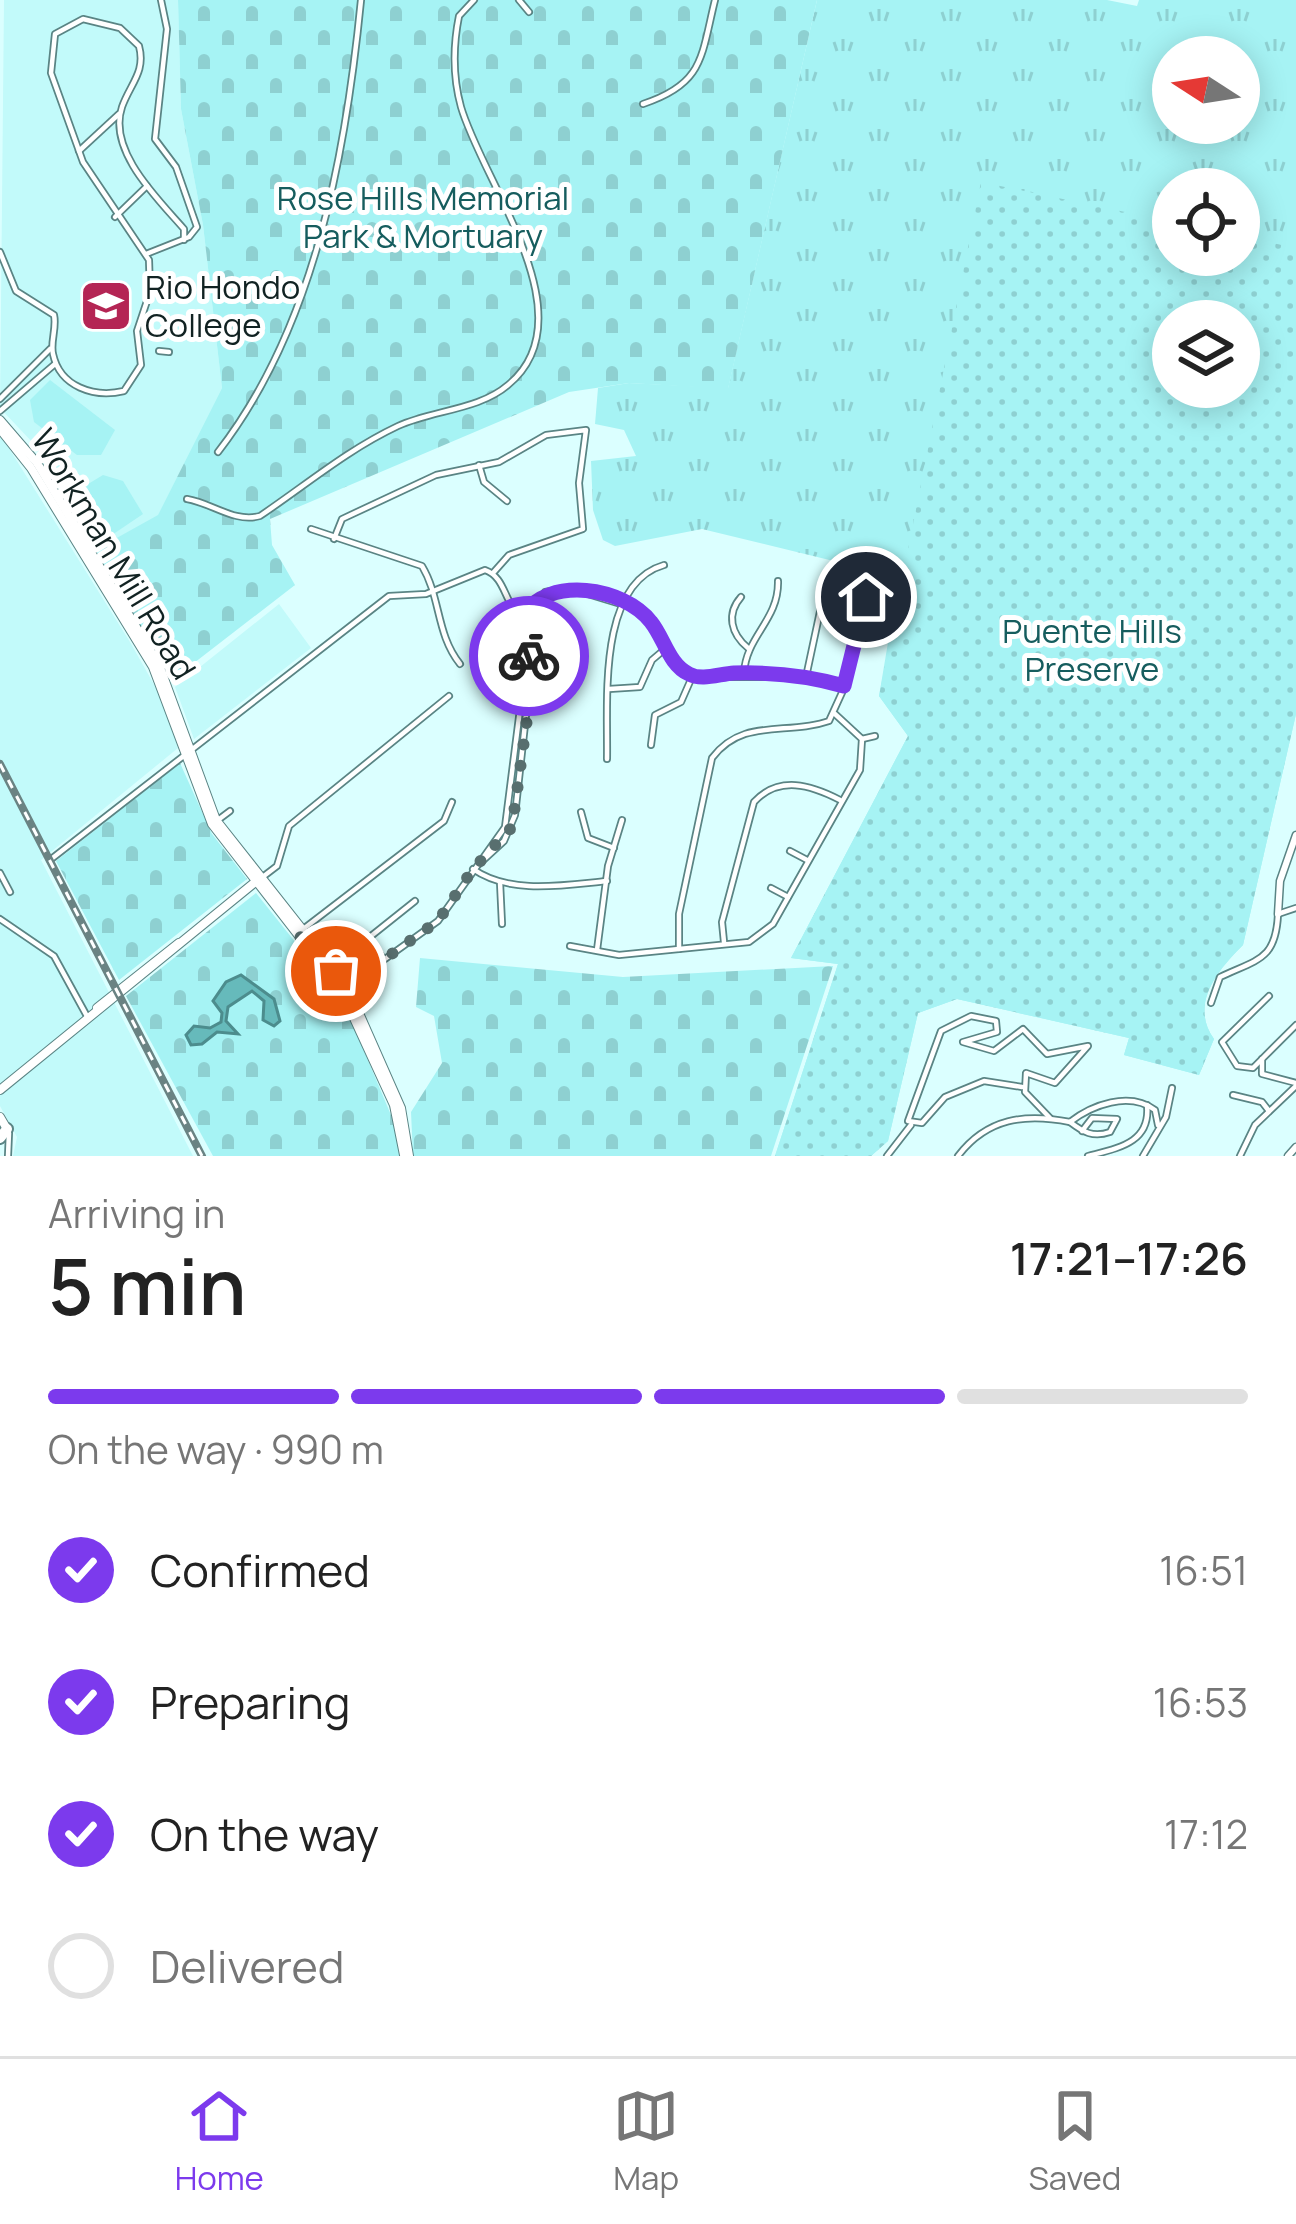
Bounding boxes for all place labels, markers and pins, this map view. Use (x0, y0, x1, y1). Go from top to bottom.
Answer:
place label: Rio Hondo College (145, 264, 300, 347)
school or university icon: Rio Hondo College (78, 278, 134, 334)
pin (815, 546, 917, 648)
pin (285, 920, 387, 1022)

